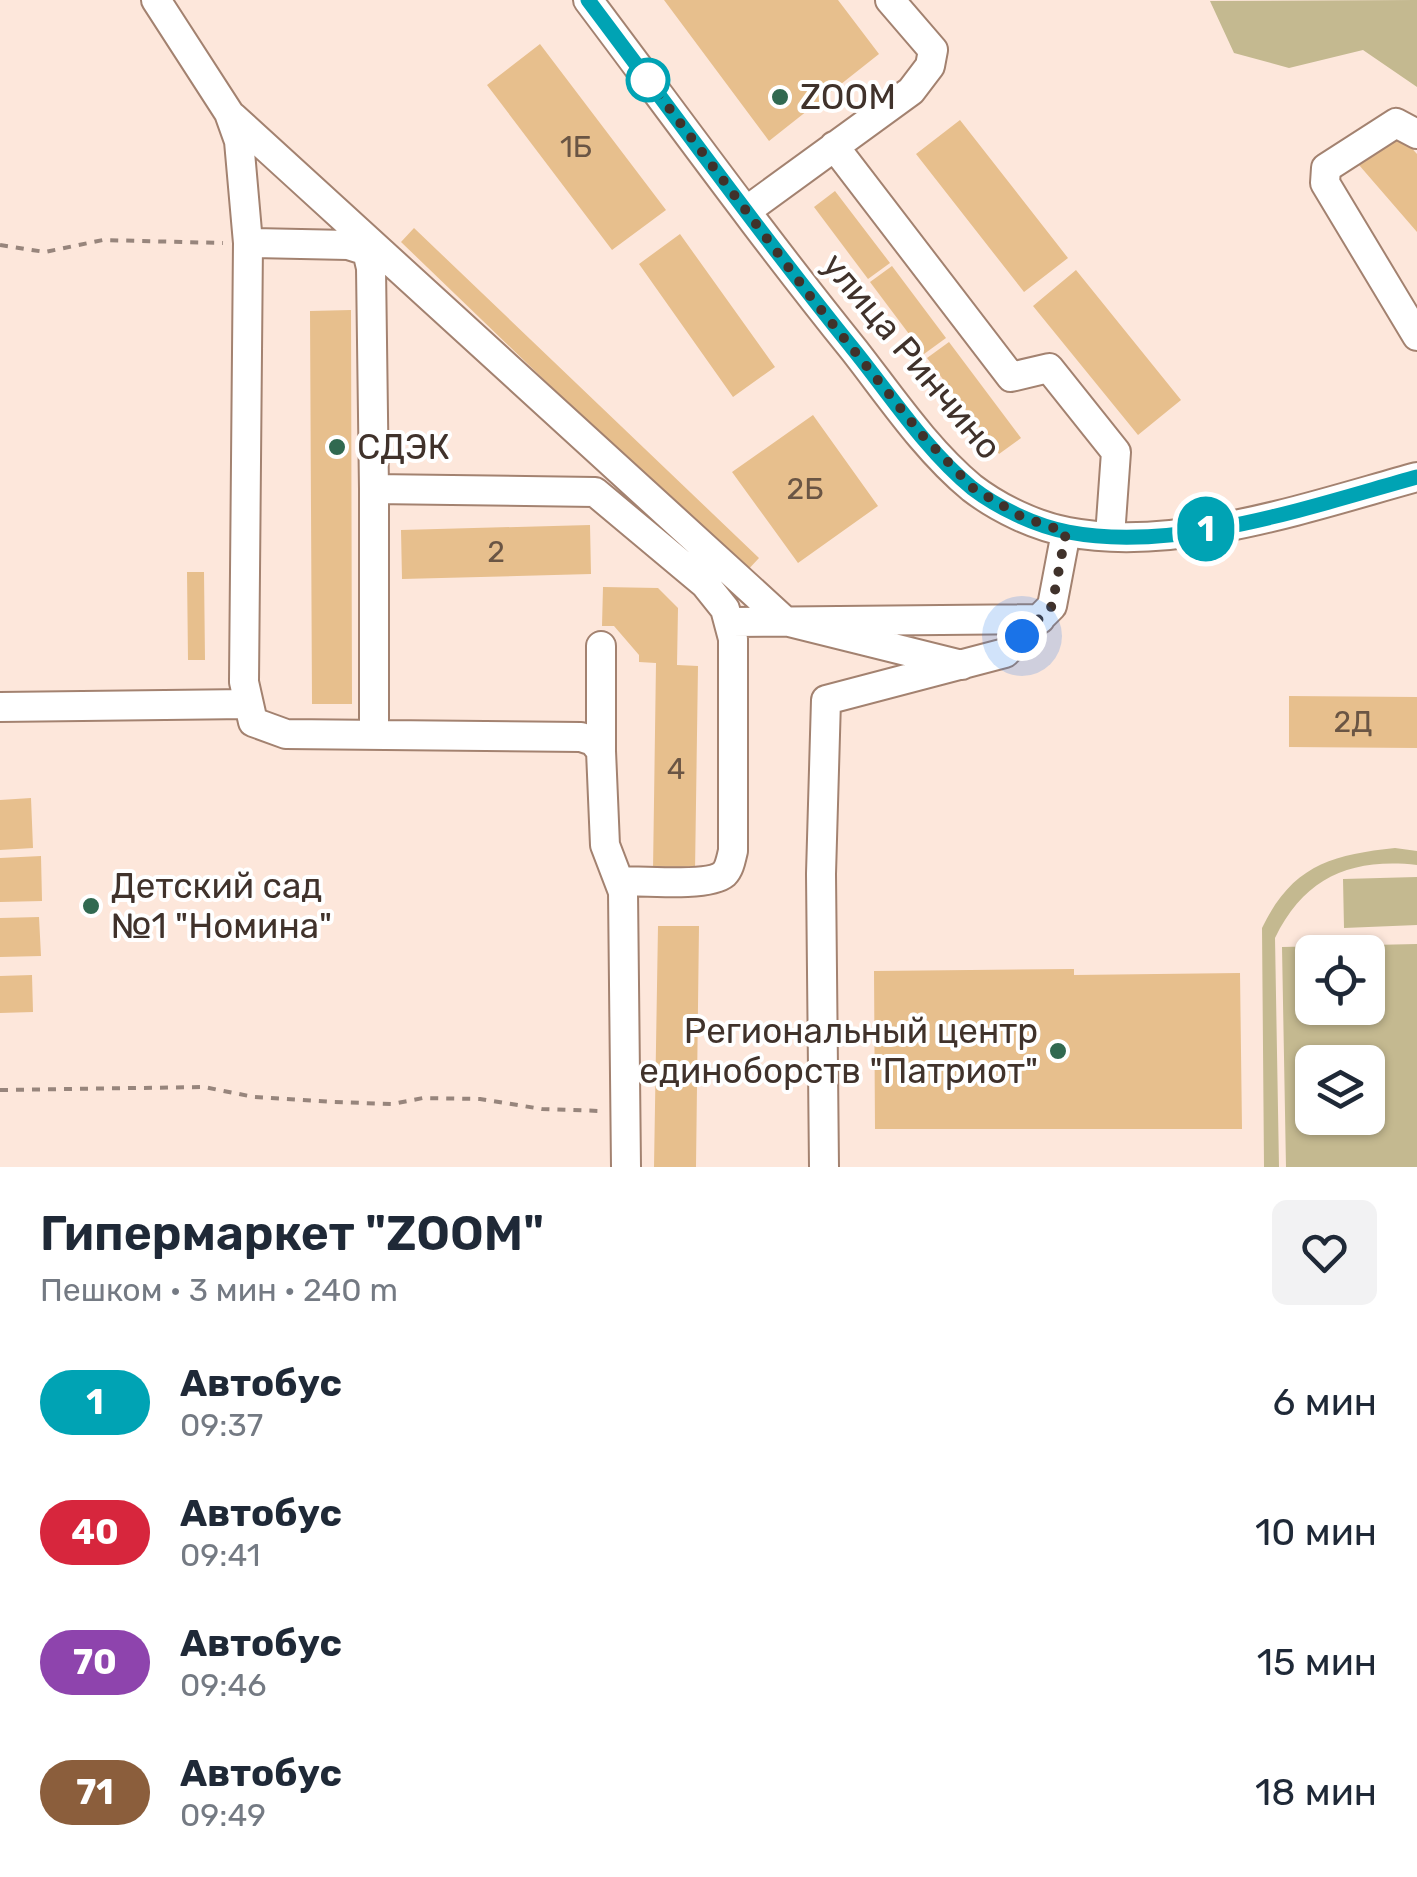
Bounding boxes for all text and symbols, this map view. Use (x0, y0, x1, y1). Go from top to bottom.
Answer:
unlabelled marker (627, 59, 669, 101)
place label: ZOOM (800, 76, 896, 118)
marker: ZOOM (769, 86, 791, 108)
house number: 1Б (560, 129, 592, 165)
street label: улица Ринчино (814, 244, 1010, 468)
place label: СДЭК (357, 426, 450, 468)
marker: СДЭК (326, 436, 348, 458)
house number: 2Б (787, 471, 823, 507)
line badge: 1 (1174, 496, 1238, 562)
text: 1 (1197, 508, 1215, 550)
house number: 2 (487, 534, 505, 570)
your location (997, 611, 1047, 661)
house number: 2Д (1334, 704, 1372, 740)
house number: 4 (667, 751, 685, 787)
place label: Детский сад №1 "Номина" (111, 865, 332, 947)
marker: Детский сад №1 "Номина" (80, 895, 102, 917)
map controls (1295, 935, 1385, 1135)
button: locate (1295, 935, 1385, 1025)
place label: Региональный центр единоборств "Патриот" (639, 1010, 1038, 1092)
marker: Региональный центр единоборств "Патриот" (1047, 1040, 1069, 1062)
button: layers (1295, 1045, 1385, 1135)
button: heart (1272, 1200, 1377, 1305)
text: Гипермаркет "ZOOM" (40, 1205, 544, 1262)
text: Пешком · 3 мин · 240 m (40, 1271, 398, 1309)
text: Автобус (180, 1360, 342, 1406)
text: 6 мин (1273, 1379, 1377, 1425)
text: 1 (86, 1381, 104, 1423)
text: 09:37 (180, 1406, 263, 1444)
text: Автобус (180, 1490, 342, 1536)
text: 10 мин (1255, 1509, 1377, 1555)
text: 40 (71, 1511, 119, 1553)
text: 09:41 (180, 1536, 260, 1574)
text: Автобус (180, 1620, 342, 1666)
text: 15 мин (1257, 1639, 1377, 1685)
text: 70 (73, 1641, 117, 1683)
text: 09:46 (180, 1666, 267, 1704)
text: Автобус (180, 1750, 342, 1796)
text: 18 мин (1255, 1769, 1377, 1815)
text: 71 (76, 1771, 114, 1813)
text: 09:49 (180, 1796, 266, 1834)

